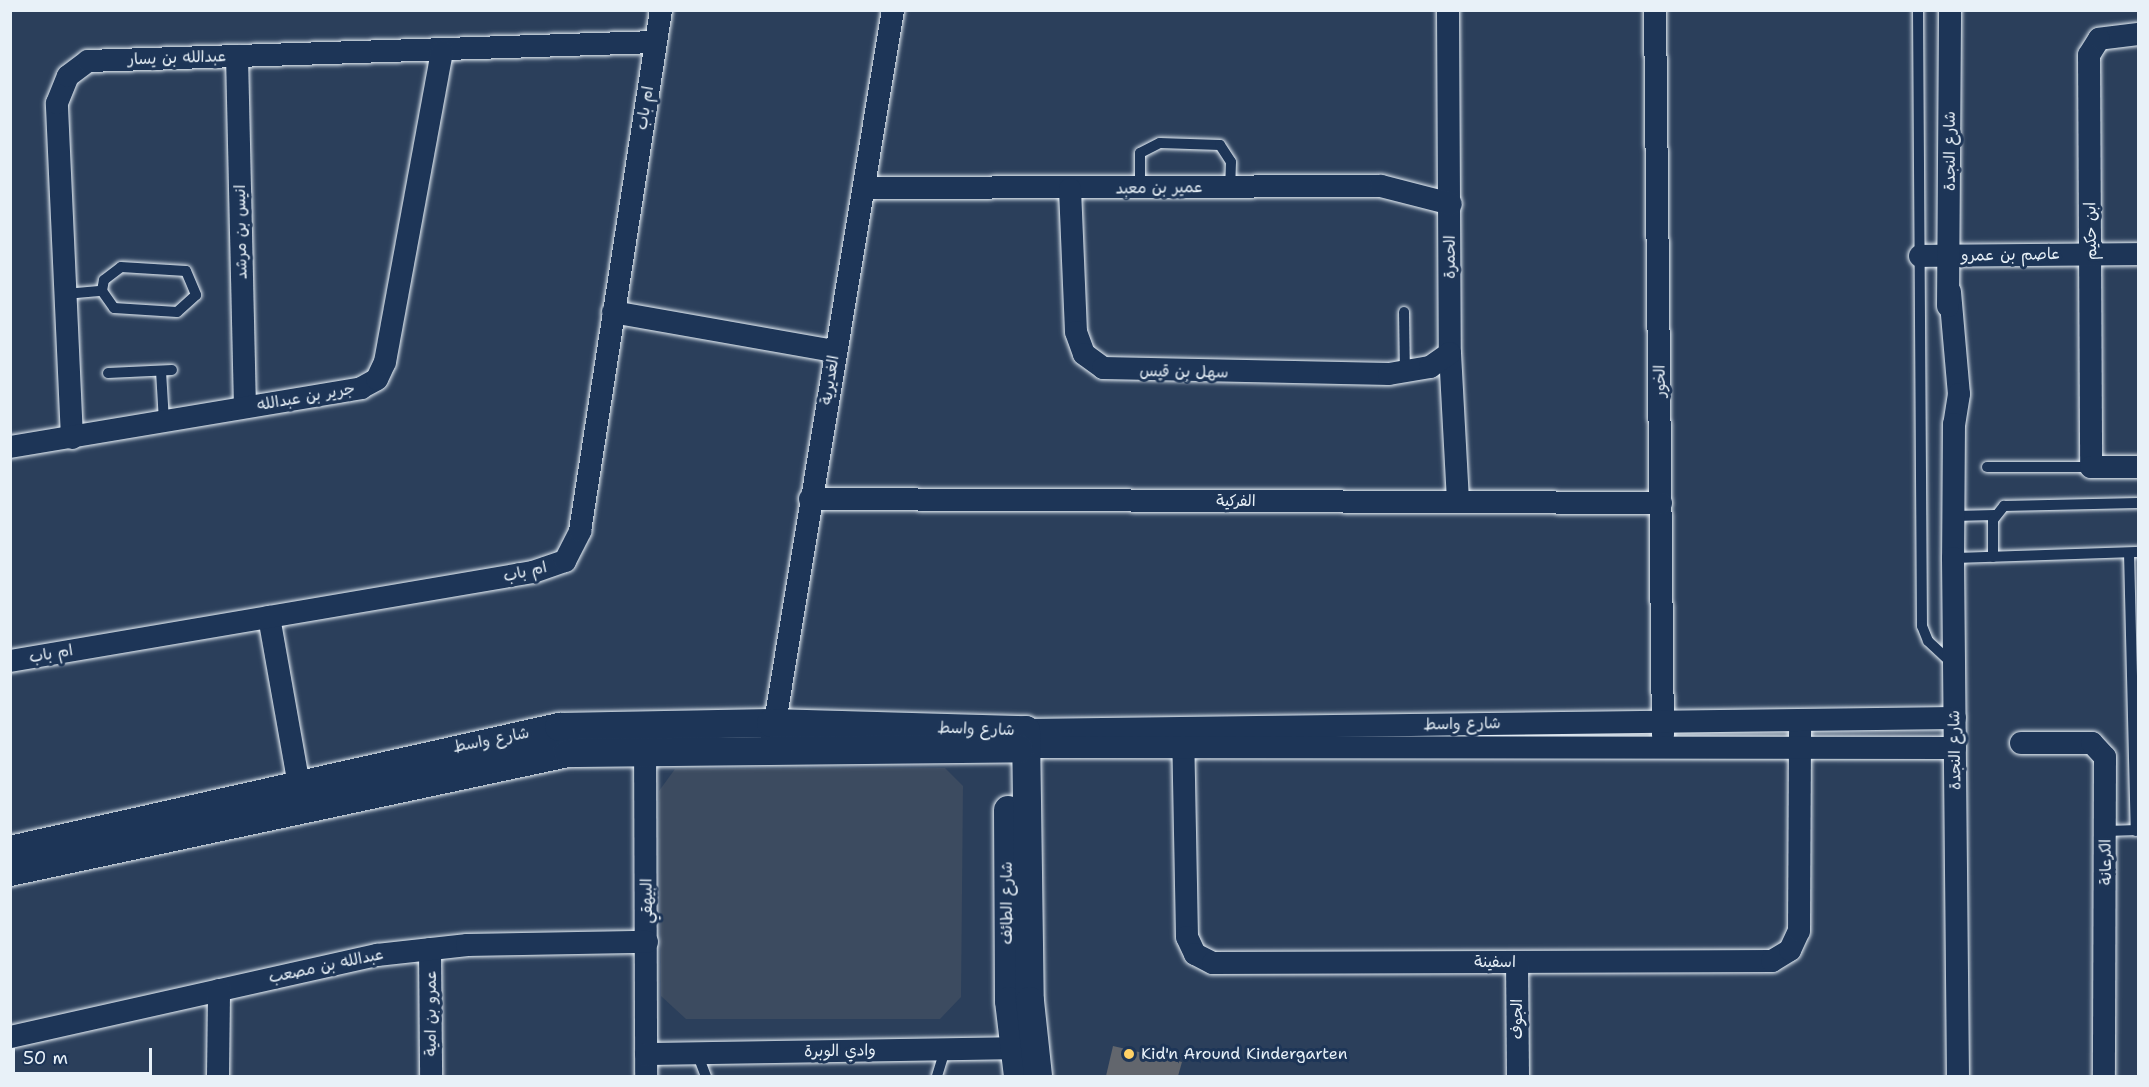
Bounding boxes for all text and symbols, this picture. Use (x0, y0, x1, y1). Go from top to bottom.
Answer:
street label: عبدالله بن يسار (128, 47, 226, 69)
street label: ام باب (632, 85, 658, 131)
street label: شارع النجدة (1940, 111, 1960, 191)
street label: عمير بن معبد (1115, 178, 1203, 198)
street label: انيس بن مرشد (231, 185, 251, 279)
street label: ابن حكيم (2081, 202, 2101, 260)
street label: الحمرة (1440, 235, 1460, 279)
street label: عاصم بن عمرو (1961, 245, 2061, 265)
street label: الغديرية (817, 354, 843, 406)
street label: سهل بن قيس (1139, 362, 1229, 382)
street label: الخور (1650, 365, 1670, 397)
street label: جرير بن عبدالله (256, 379, 356, 415)
street label: الفركية (1216, 491, 1256, 511)
street label: ام باب (501, 558, 549, 586)
street label: ام باب (28, 641, 74, 667)
street label: شارع النجدة (1945, 710, 1965, 790)
street label: شارع واسط (1423, 714, 1501, 734)
street label: شارع واسط (937, 718, 1015, 740)
street label: شارع واسط (451, 723, 531, 757)
street label: الكرعانة (2096, 839, 2116, 885)
street label: شارع الطائف (997, 861, 1017, 945)
street label: البيهقي (637, 878, 657, 924)
street label: عبدالله بن مصعب (267, 944, 385, 988)
street label: اسفينة (1474, 952, 1516, 972)
street label: عمرو بن امية (421, 970, 441, 1056)
street label: الجوف (1507, 999, 1527, 1039)
scale bar (15, 1036, 154, 1074)
street label: وادي الوبرة (804, 1041, 876, 1061)
place label: Kid'n Around Kindergarten (1141, 1044, 1348, 1064)
text: 50 m (23, 1046, 68, 1070)
marker: Kid'n Around Kindergarten (1122, 1047, 1136, 1061)

